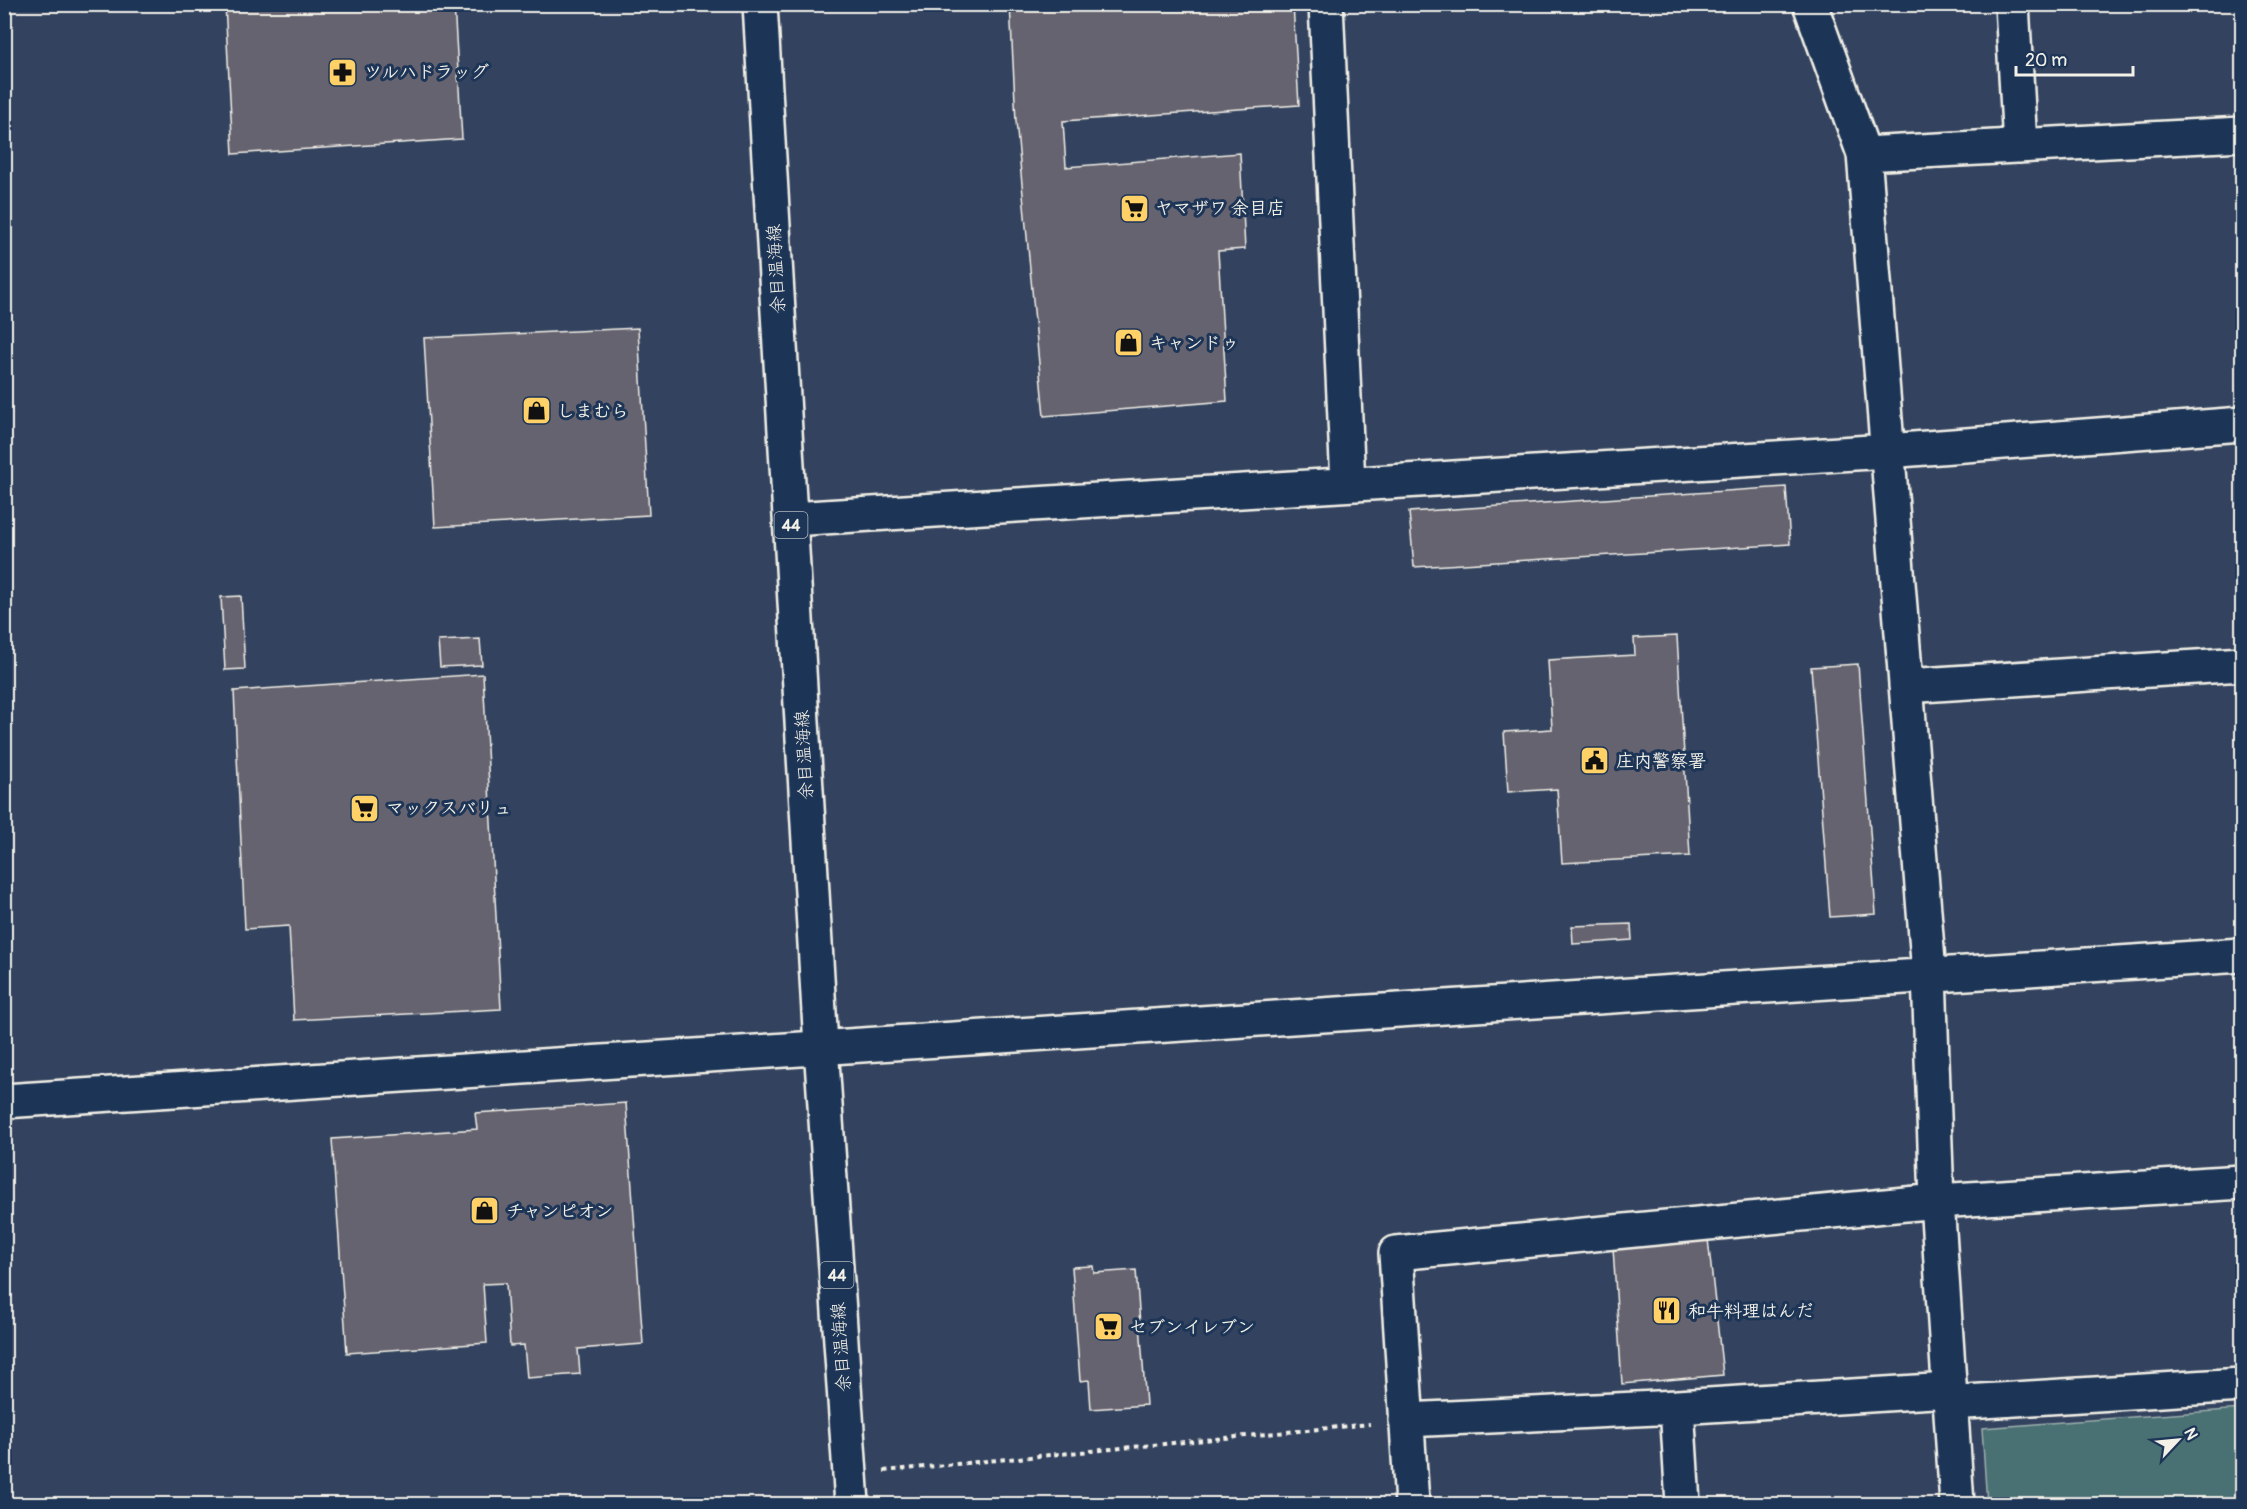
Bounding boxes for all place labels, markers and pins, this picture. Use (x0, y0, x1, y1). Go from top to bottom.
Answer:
pharmacy icon: ツルハドラッグ (327, 56, 359, 88)
place label: ツルハドラッグ (364, 61, 489, 84)
supermarket icon: ヤマザワ 余目店 (1118, 192, 1150, 224)
place label: ヤマザワ 余目店 (1155, 197, 1285, 220)
shop icon: キャンドゥ (1112, 327, 1144, 359)
place label: キャンドゥ (1149, 332, 1239, 355)
shop icon: しまむら (520, 395, 552, 427)
place label: しまむら (557, 400, 629, 423)
public building icon: 庄内警察署 (1579, 745, 1611, 777)
place label: 庄内警察署 (1616, 750, 1706, 773)
supermarket icon: マックスバリュ (349, 792, 381, 824)
place label: マックスバリュ (386, 797, 512, 820)
shop icon: チャンピオン (469, 1195, 501, 1227)
place label: チャンピオン (506, 1200, 613, 1223)
restaurant icon: 和牛料理はんだ (1651, 1295, 1683, 1327)
place label: 和牛料理はんだ (1688, 1300, 1814, 1323)
supermarket icon: セブンイレブン (1092, 1311, 1124, 1343)
place label: セブンイレブン (1129, 1316, 1255, 1339)

